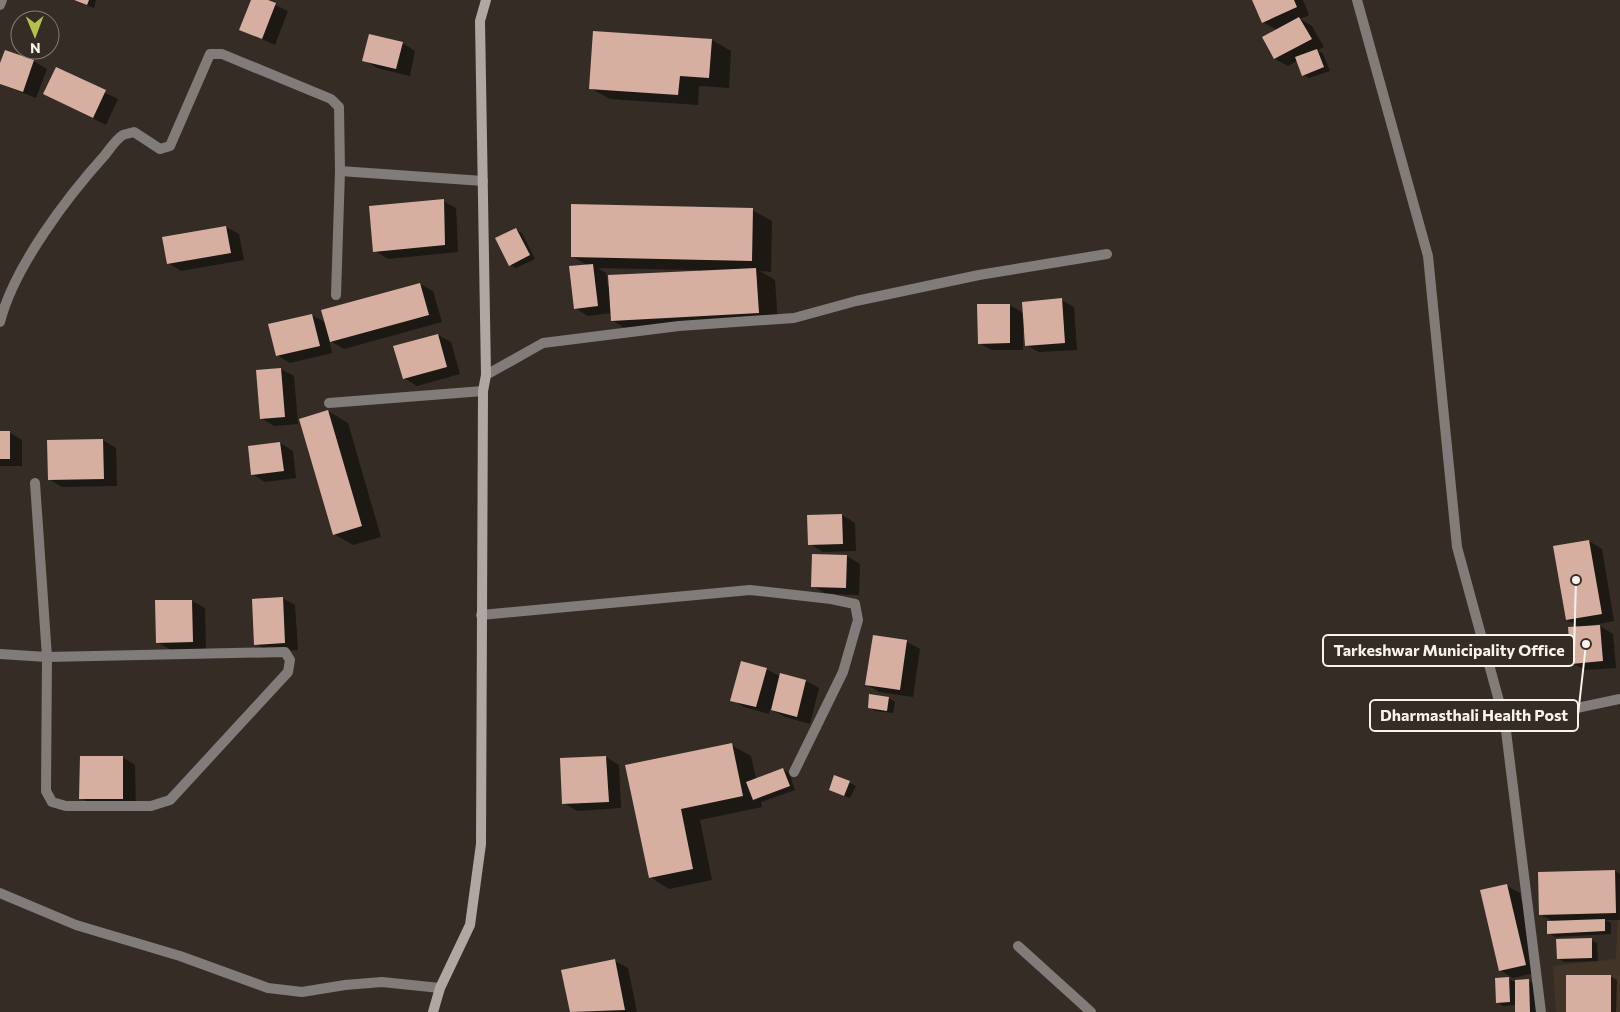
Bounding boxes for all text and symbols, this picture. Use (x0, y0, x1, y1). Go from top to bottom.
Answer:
north arrow (10, 10, 60, 60)
text: N (30, 40, 41, 57)
callout: Tarkeshwar Municipality Office (1323, 635, 1574, 666)
text: Tarkeshwar Municipality Office (1333, 640, 1565, 659)
callout: Dharmasthali Health Post (1370, 700, 1578, 731)
text: Dharmasthali Health Post (1380, 705, 1568, 724)

